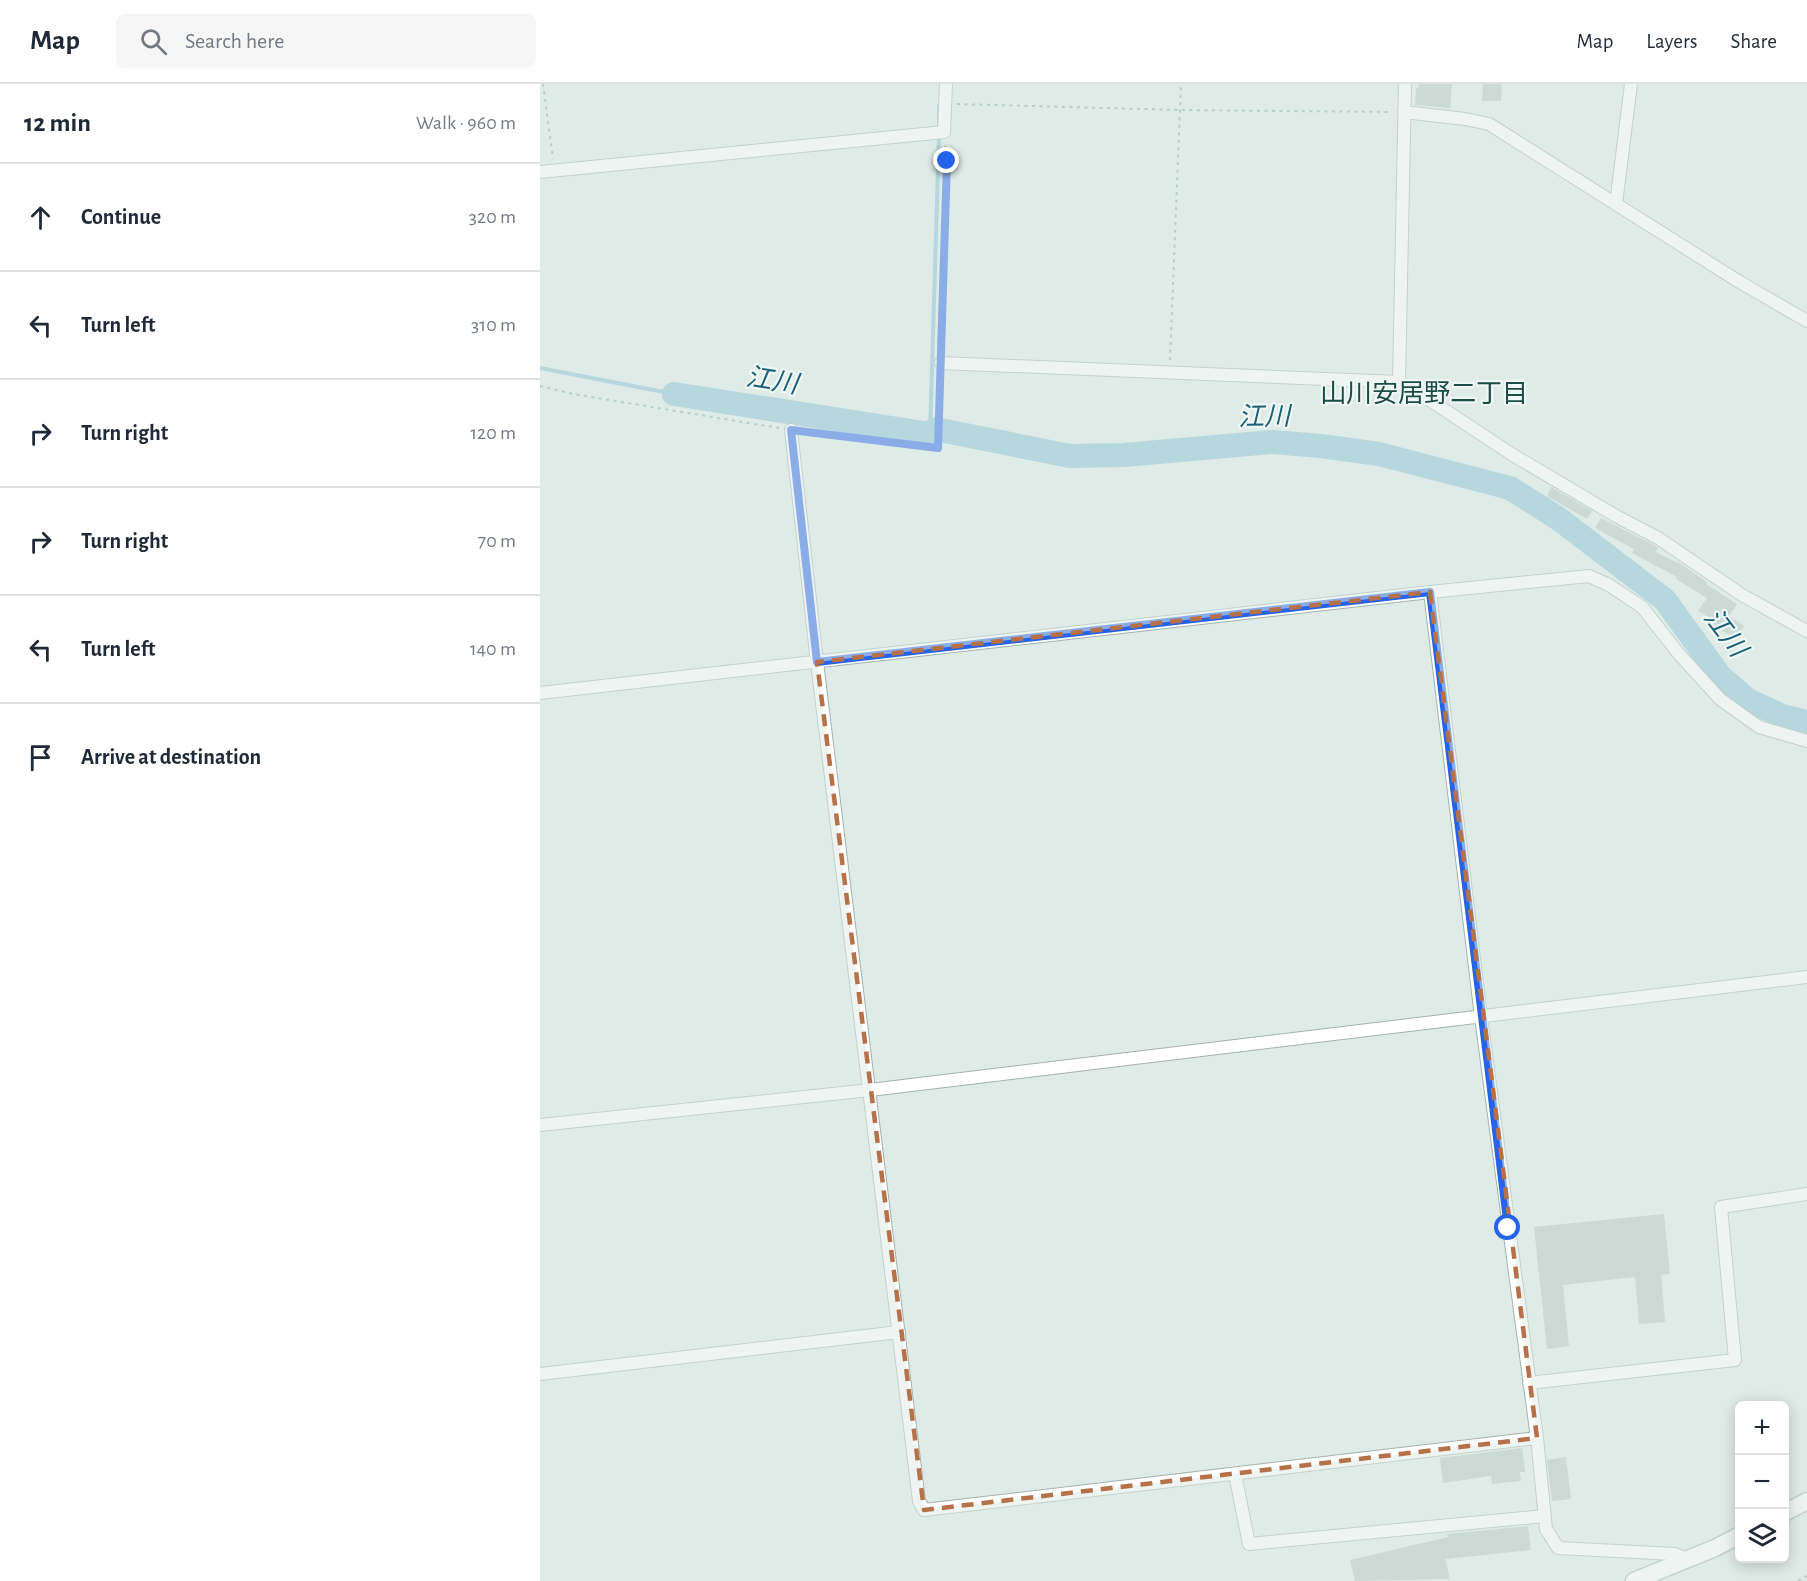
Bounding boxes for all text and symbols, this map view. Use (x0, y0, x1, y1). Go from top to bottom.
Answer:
search box (116, 14, 536, 68)
icon: search (137, 25, 170, 58)
text: Map (30, 27, 80, 55)
text: Search here (185, 30, 284, 52)
text: Map (1577, 31, 1613, 52)
text: Layers (1646, 31, 1697, 52)
text: Share (1730, 31, 1777, 52)
text: 12 min (24, 110, 91, 136)
text: Walk · 960 m (416, 113, 516, 133)
route end (933, 147, 959, 173)
icon: ahead (24, 201, 57, 234)
text: Continue (81, 206, 161, 228)
text: 320 m (469, 207, 516, 227)
icon: left (24, 309, 57, 342)
text: Turn left (81, 314, 155, 336)
text: 310 m (471, 315, 516, 335)
water label: 江川 (744, 363, 803, 398)
district label: 山川安居野二丁目 (1320, 380, 1528, 407)
water label: 江川 (1238, 402, 1293, 430)
icon: right (24, 417, 57, 450)
text: Turn right (81, 422, 168, 444)
text: 120 m (470, 423, 516, 443)
icon: right (24, 525, 57, 558)
text: Turn right (81, 530, 168, 552)
text: 70 m (478, 531, 516, 551)
water label: 江川 (1699, 604, 1754, 664)
icon: left (24, 633, 57, 666)
text: Turn left (81, 638, 155, 660)
text: 140 m (470, 639, 516, 659)
icon: arrive (24, 741, 57, 774)
text: Arrive at destination (81, 746, 261, 768)
route start (1494, 1214, 1520, 1240)
map controls (1735, 1401, 1789, 1563)
button: + (1735, 1401, 1789, 1455)
button: − (1735, 1455, 1789, 1509)
button: layers (1735, 1509, 1789, 1563)

